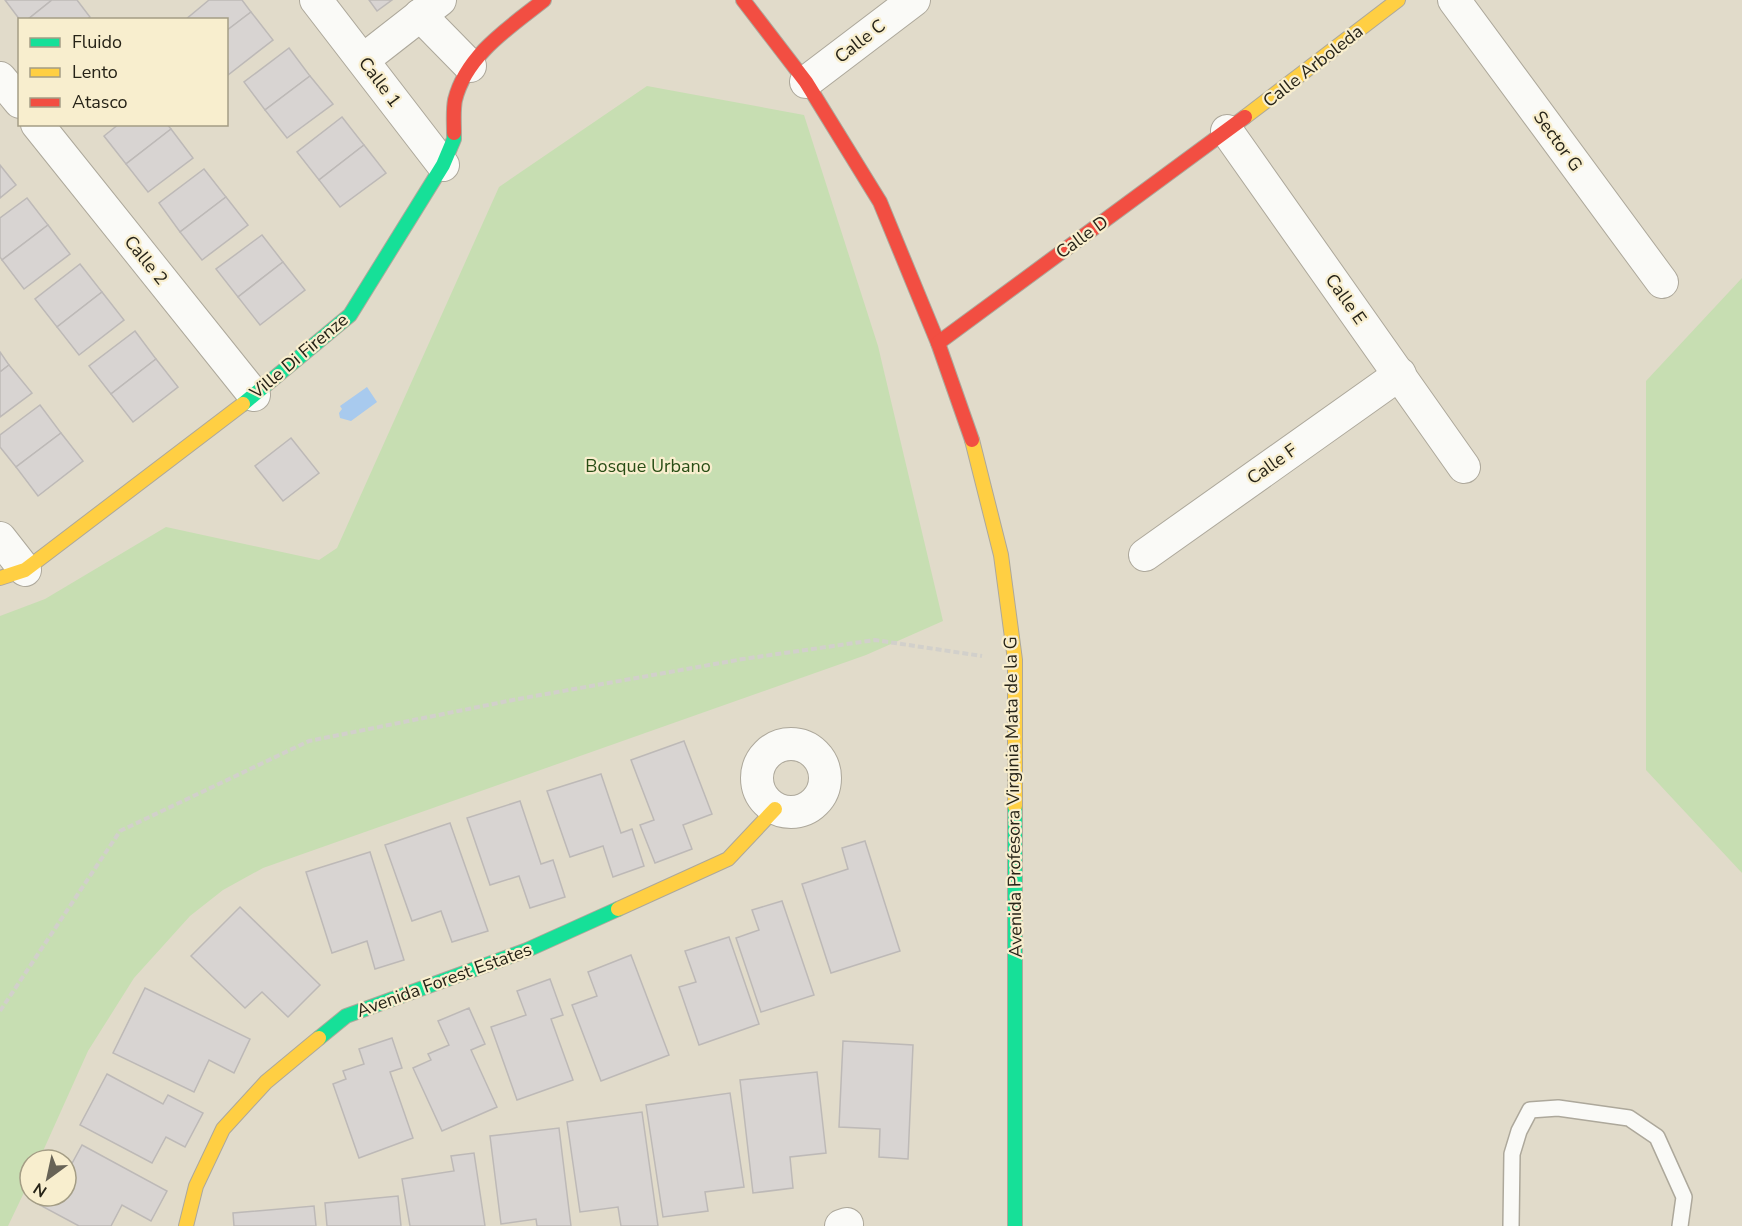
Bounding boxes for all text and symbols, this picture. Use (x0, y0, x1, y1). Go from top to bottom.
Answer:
street label: Calle C (830, 14, 890, 68)
legend (18, 18, 228, 126)
street label: Calle Arboleda (1258, 19, 1368, 113)
text: Fluido (72, 30, 122, 54)
street label: Calle 1 (353, 52, 407, 112)
text: Lento (72, 60, 118, 84)
text: Atasco (72, 90, 128, 114)
street label: Sector G (1528, 106, 1588, 176)
street label: Calle D (1051, 210, 1113, 264)
street label: Calle 2 (119, 230, 173, 290)
street label: Calle E (1320, 269, 1372, 329)
street label: Ville Di Firenze (244, 308, 353, 405)
street label: Calle F (1242, 438, 1302, 490)
park label: Bosque Urbano (585, 454, 711, 478)
street label: Avenida Profesora Virginia Mata de la G (998, 636, 1028, 958)
street label: Avenida Forest Estates (353, 937, 535, 1023)
north arrow (18, 1148, 78, 1208)
text: N (29, 1177, 51, 1202)

